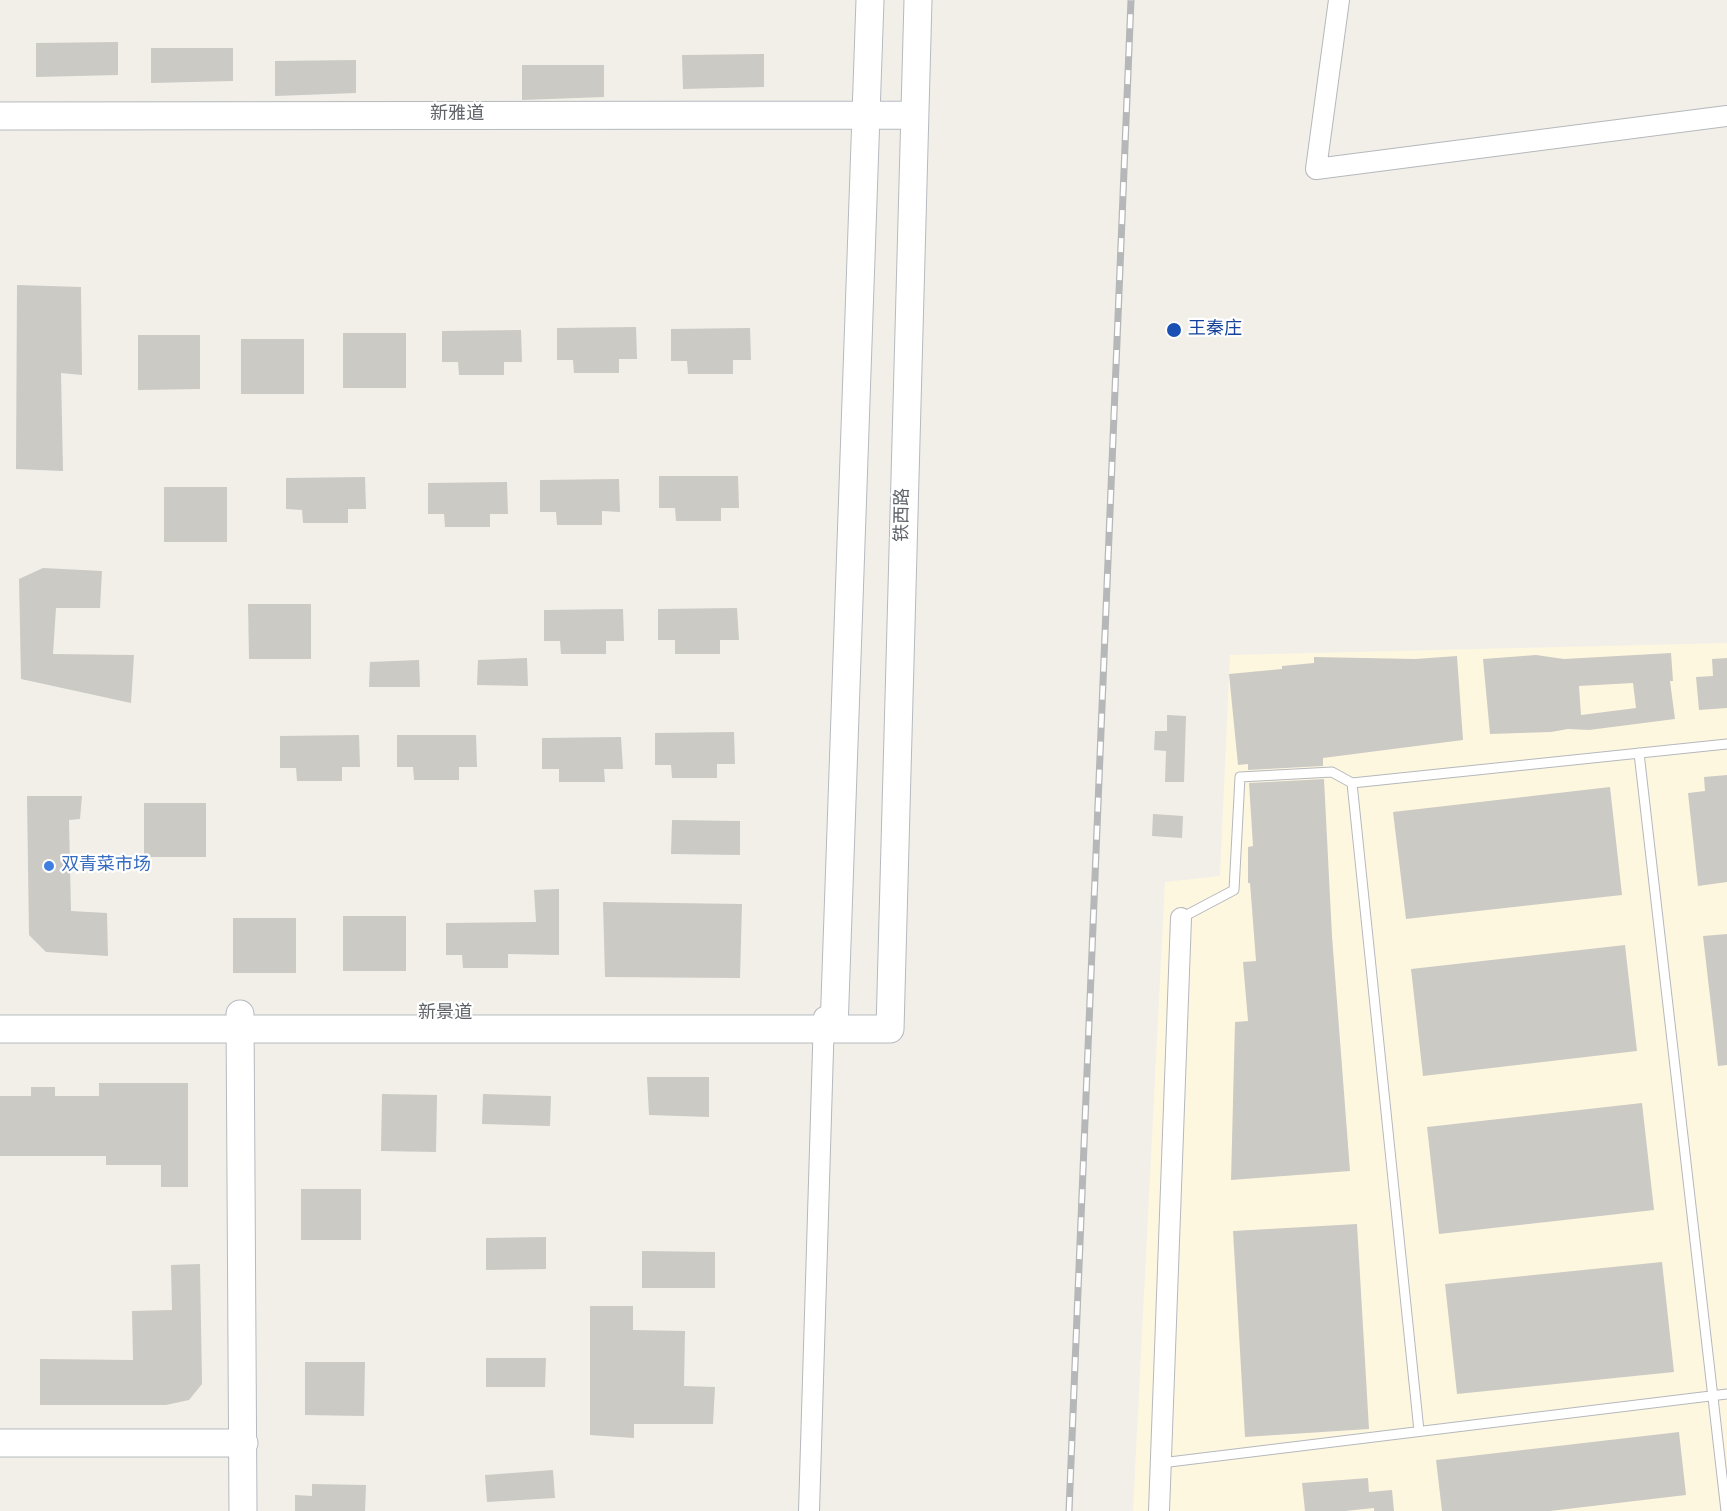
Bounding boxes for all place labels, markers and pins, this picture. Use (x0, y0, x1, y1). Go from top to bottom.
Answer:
place label: 王秦庄 (1188, 319, 1242, 341)
marker: 王秦庄 (1165, 321, 1183, 339)
place label: 双青菜市场 (61, 855, 151, 877)
marker: 双青菜市场 (42, 859, 56, 873)

